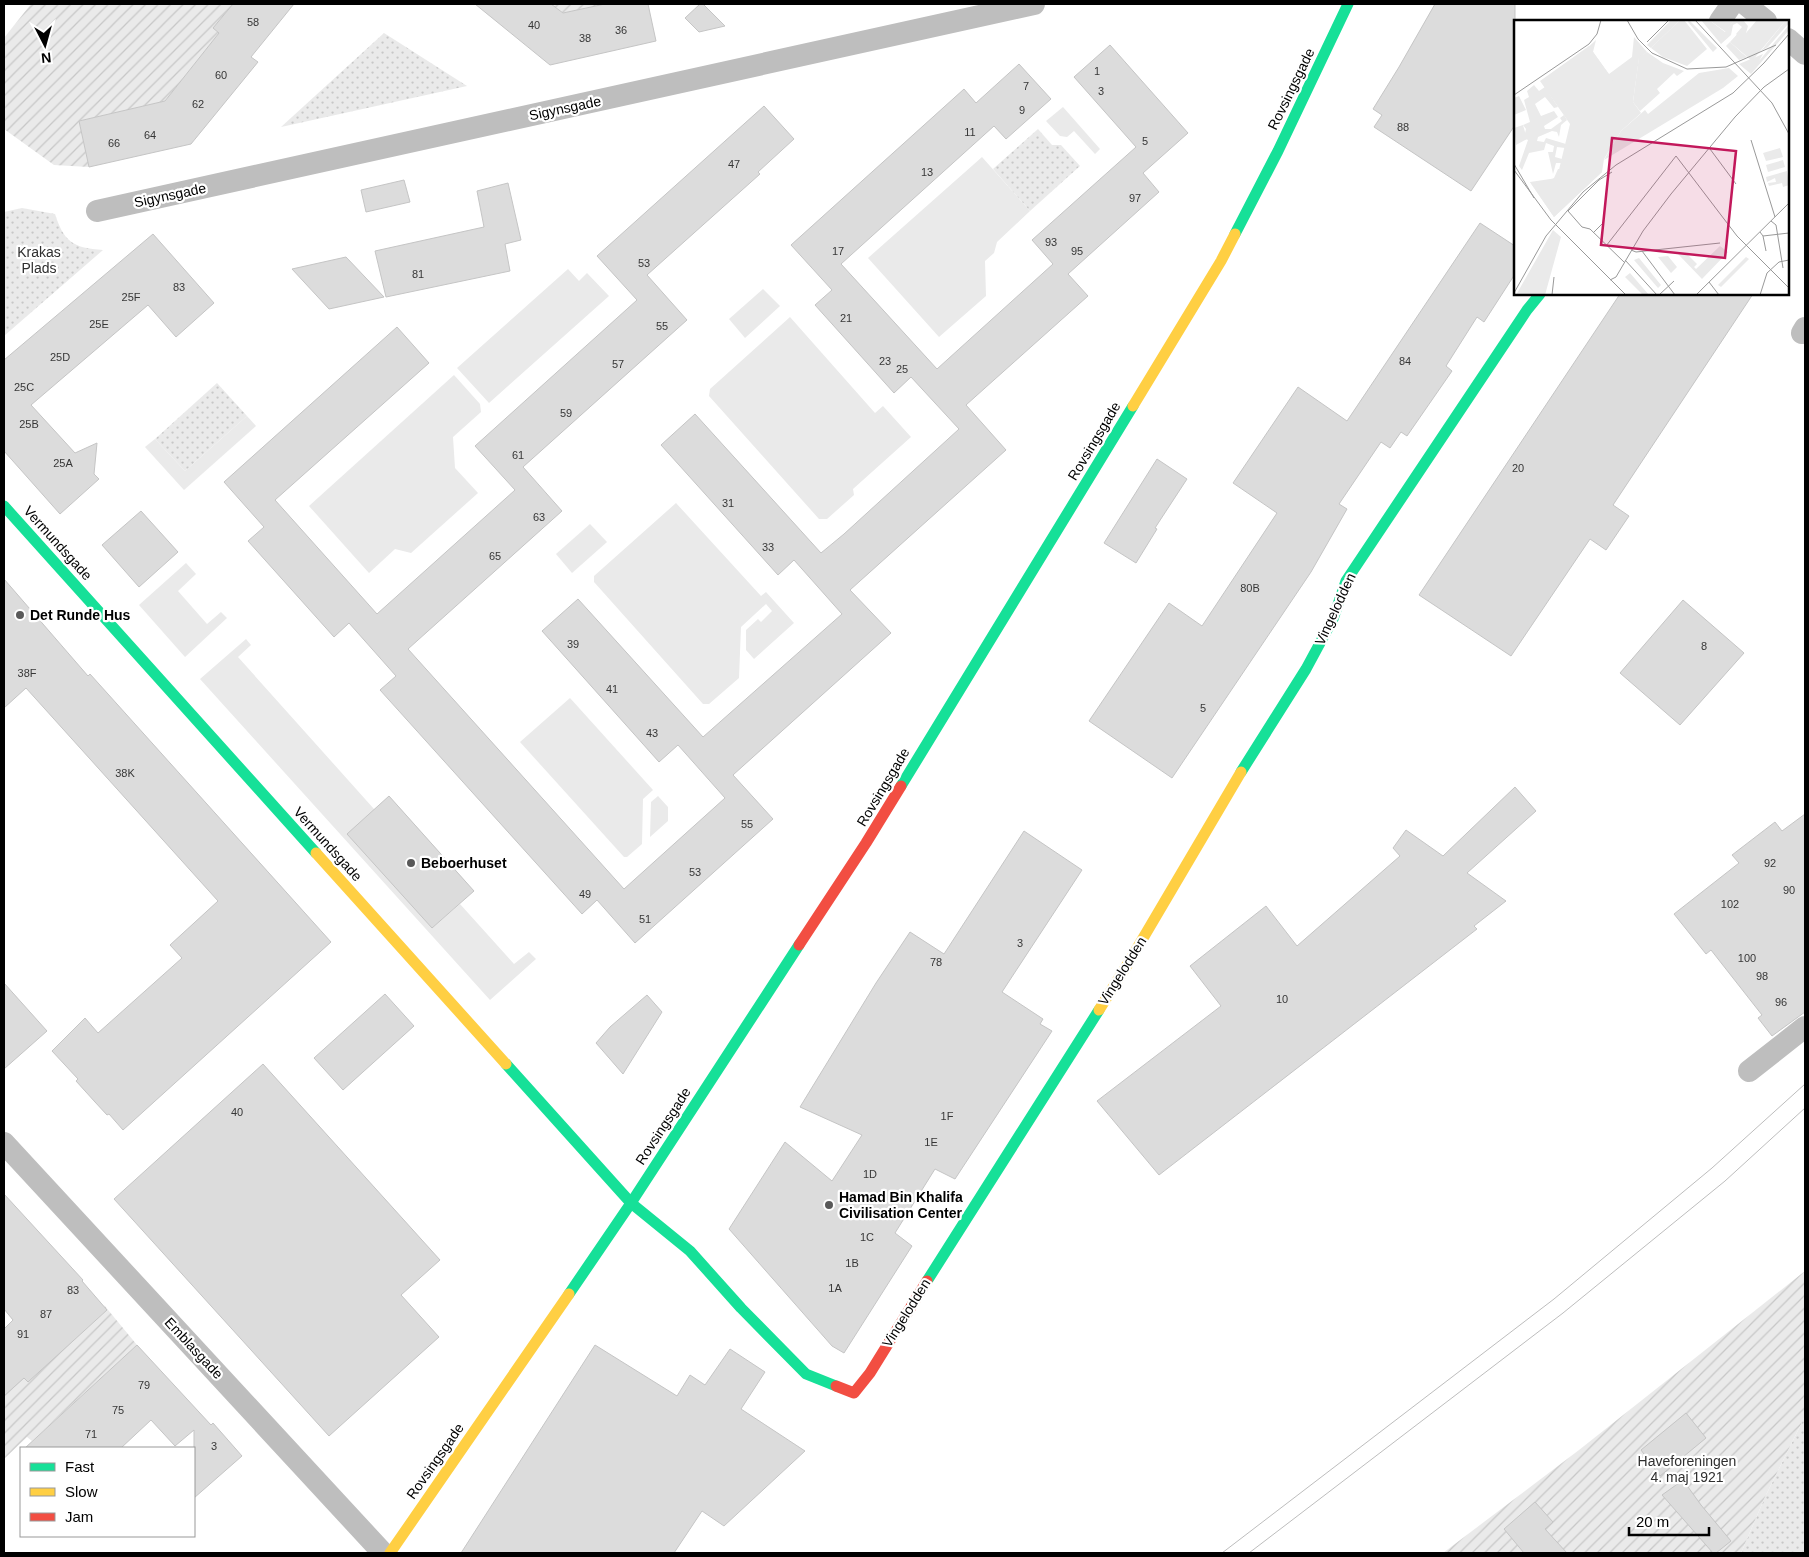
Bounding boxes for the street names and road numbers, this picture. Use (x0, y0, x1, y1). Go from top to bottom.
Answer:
street label: Rovsingsgade (1264, 45, 1318, 132)
street label: Sigynsgade (528, 93, 603, 123)
street label: Sigynsgade (133, 180, 208, 210)
street label: Rovsingsgade (1064, 399, 1124, 483)
street label: Vermundsgade (21, 503, 96, 584)
street label: Vingelodden (1311, 570, 1359, 648)
street label: Rovsingsgade (853, 745, 913, 829)
street label: Vermundsgade (291, 804, 366, 885)
street label: Vingelodden (1095, 934, 1149, 1008)
street label: Rovsingsgade (632, 1084, 694, 1168)
street label: Vingelodden (879, 1276, 933, 1350)
street label: Emblasgade (162, 1314, 227, 1382)
street label: Rovsingsgade (403, 1420, 467, 1502)

